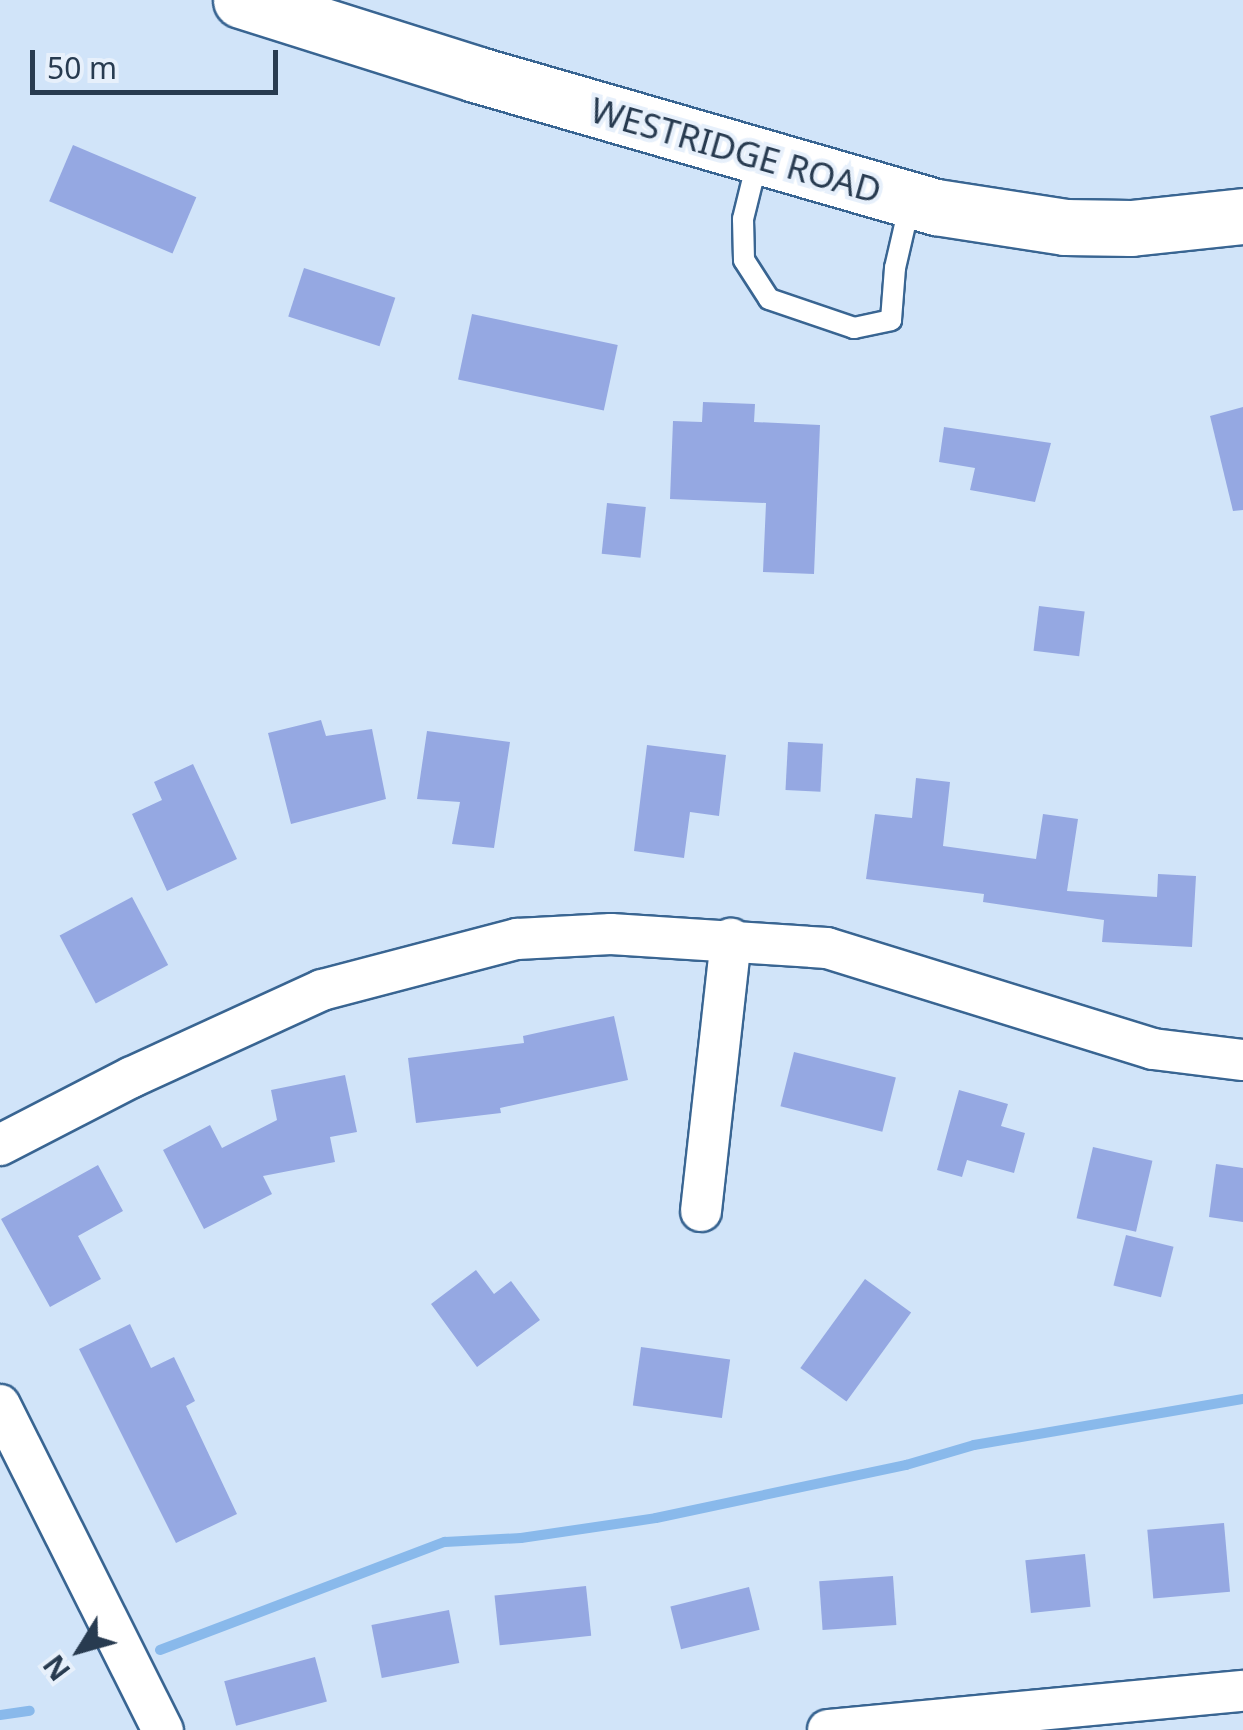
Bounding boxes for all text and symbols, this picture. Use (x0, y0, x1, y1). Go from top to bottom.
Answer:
scale bar (35, 30, 282, 92)
text: 50 m (47, 47, 117, 88)
street label: WESTRIDGE ROAD (586, 88, 886, 212)
north arrow (30, 1600, 130, 1700)
text: N (34, 1648, 78, 1689)

